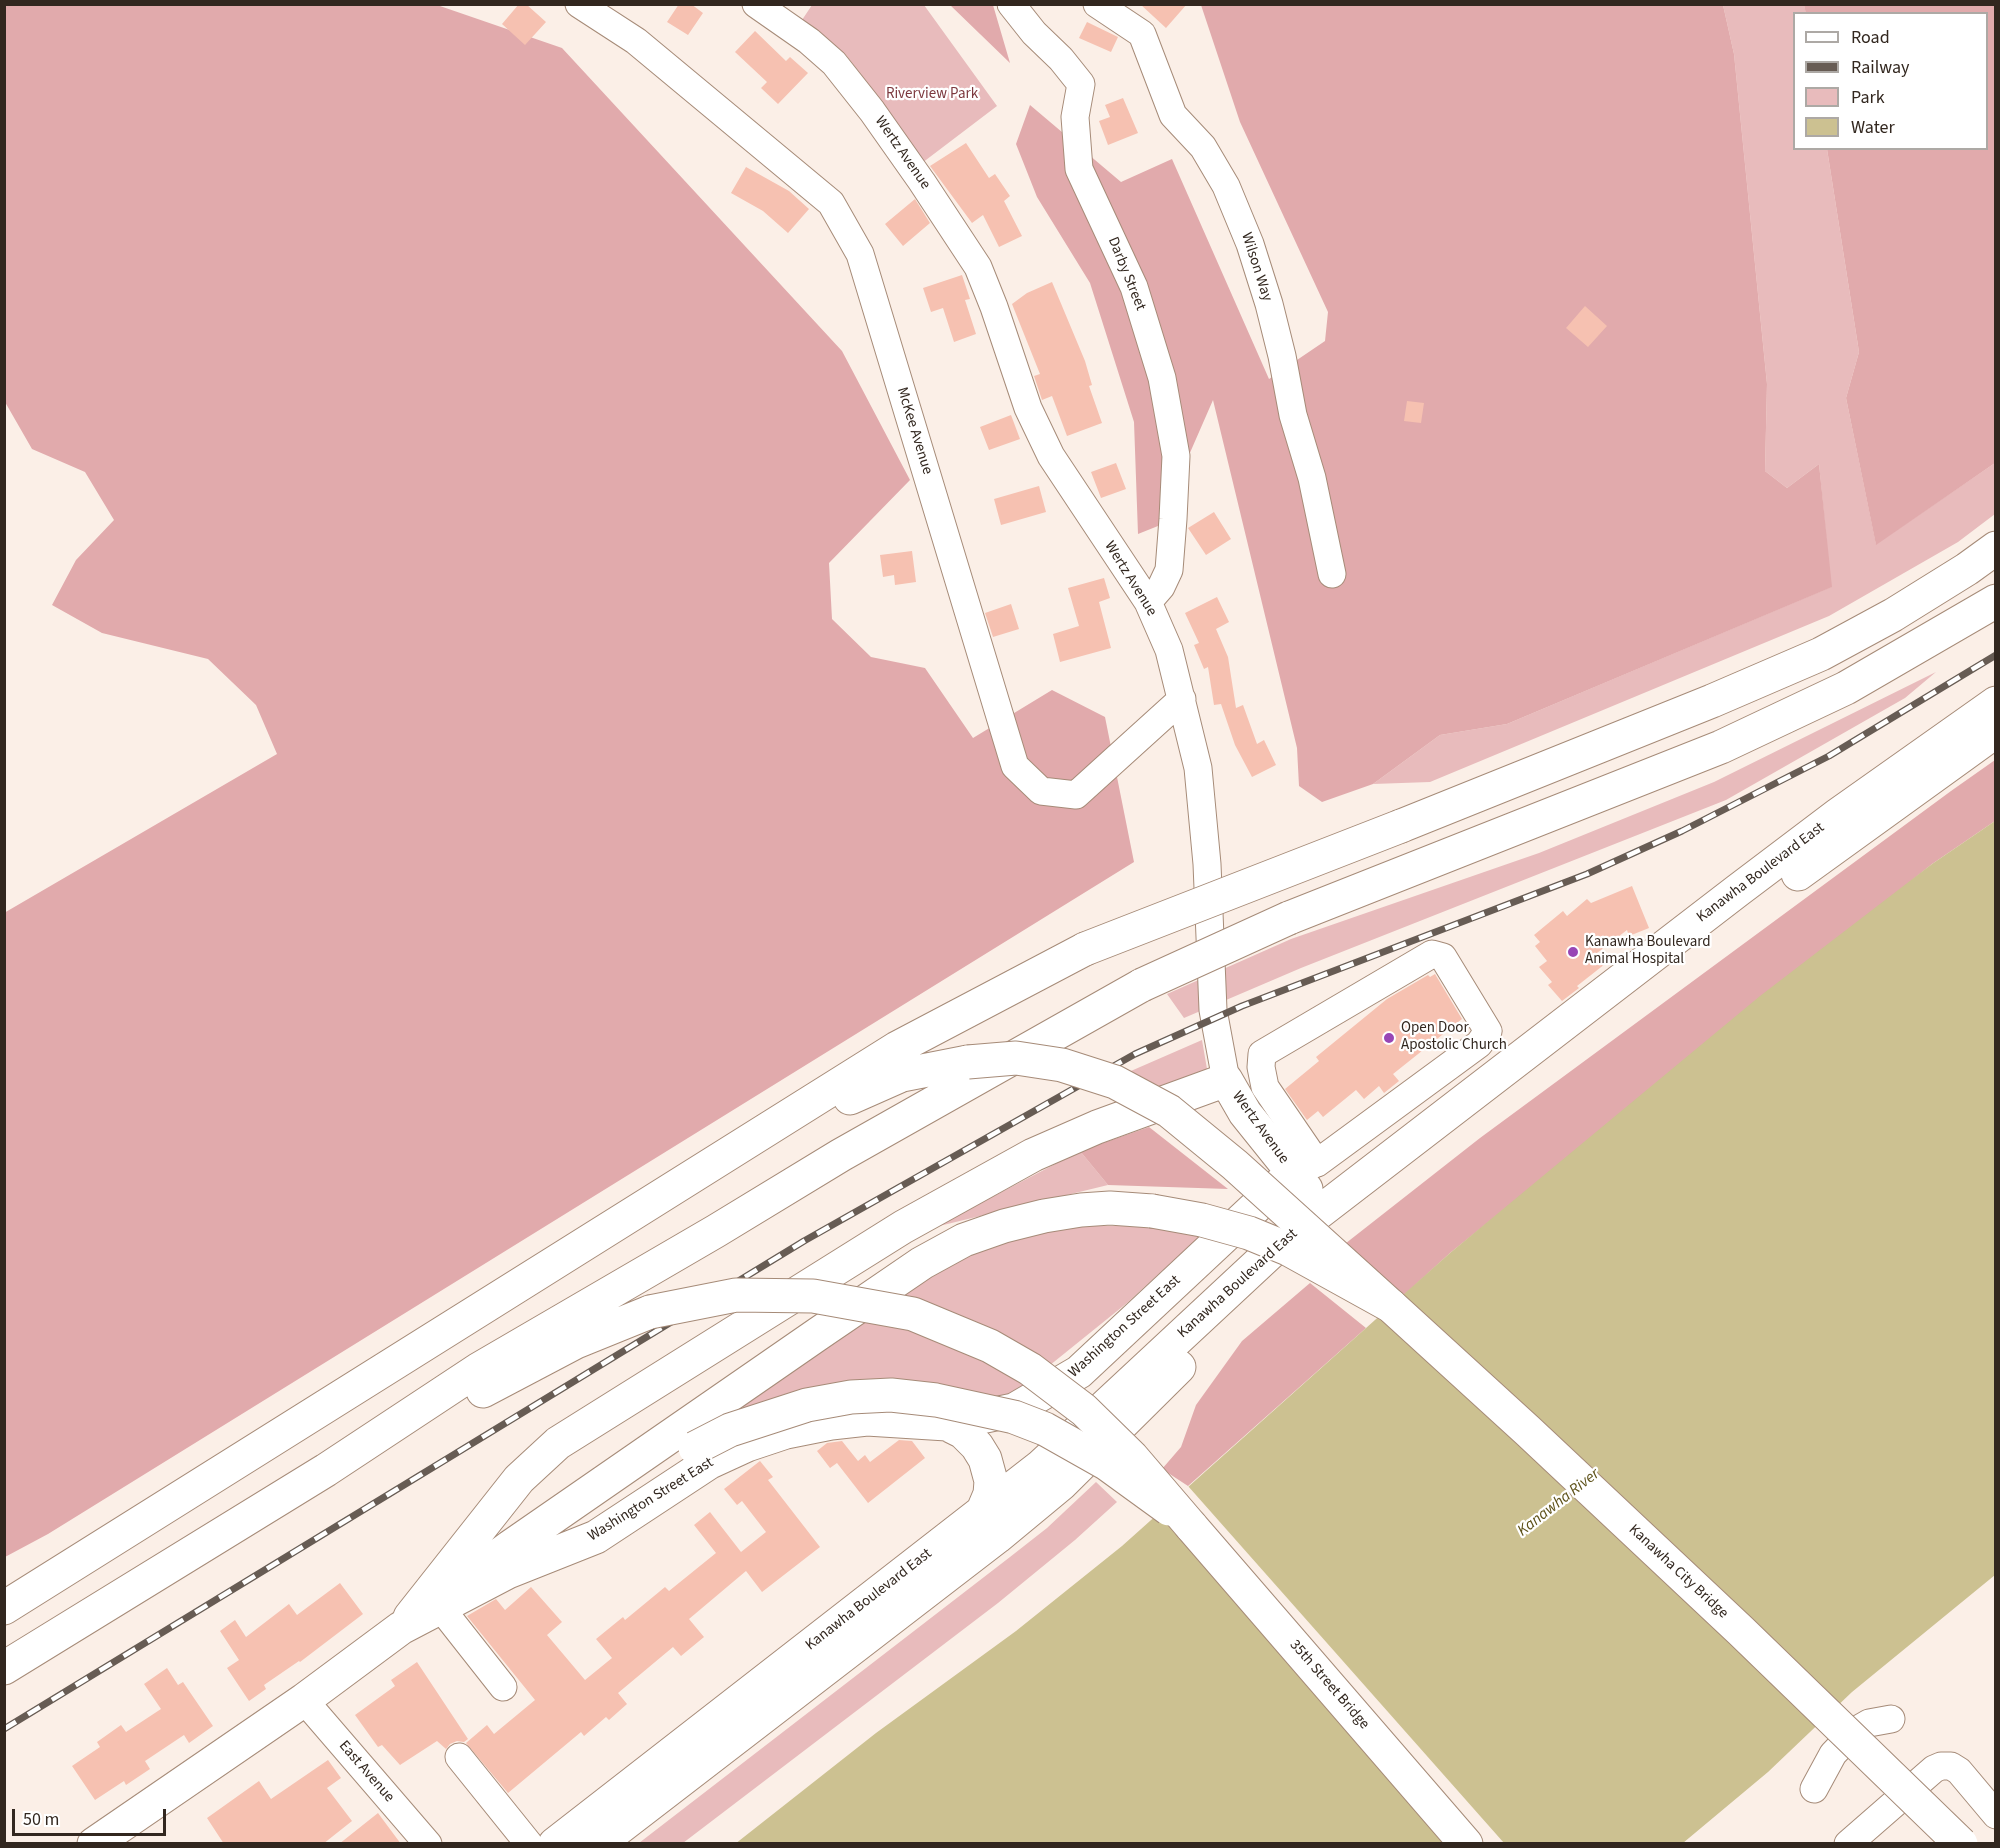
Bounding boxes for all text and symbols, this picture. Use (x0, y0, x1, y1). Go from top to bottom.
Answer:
legend (1793, 12, 1988, 150)
text: Road (1851, 25, 1890, 50)
text: Railway (1851, 55, 1910, 80)
text: Park (1851, 85, 1885, 110)
park label: Riverview Park (886, 86, 978, 104)
street label: Wertz Avenue (870, 113, 934, 193)
text: Water (1851, 115, 1895, 140)
street label: Wilson Way (1236, 230, 1276, 304)
street label: Darby Street (1103, 235, 1149, 313)
street label: McKee Avenue (892, 385, 936, 477)
street label: Wertz Avenue (1100, 538, 1160, 620)
street label: Kanawha Boulevard East (1694, 819, 1828, 927)
place label: Kanawha Boulevard Animal Hospital (1585, 934, 1711, 969)
marker: Kanawha Boulevard Animal Hospital (1566, 945, 1580, 959)
place label: Open Door Apostolic Church (1401, 1020, 1507, 1055)
marker: Open Door Apostolic Church (1382, 1031, 1396, 1045)
street label: Wertz Avenue (1228, 1088, 1292, 1168)
street label: Kanawha Boulevard East (1174, 1225, 1302, 1343)
street label: Washington Street East (1065, 1272, 1185, 1382)
street label: Washington Street East (585, 1454, 717, 1546)
water label: Kanawha River (1514, 1465, 1604, 1541)
street label: Kanawha City Bridge (1624, 1521, 1732, 1623)
street label: Kanawha Boulevard East (802, 1545, 936, 1655)
street label: 35th Street Bridge (1285, 1637, 1373, 1733)
street label: East Avenue (334, 1738, 398, 1806)
scale bar (15, 1797, 170, 1835)
text: 50 m (23, 1807, 59, 1832)

